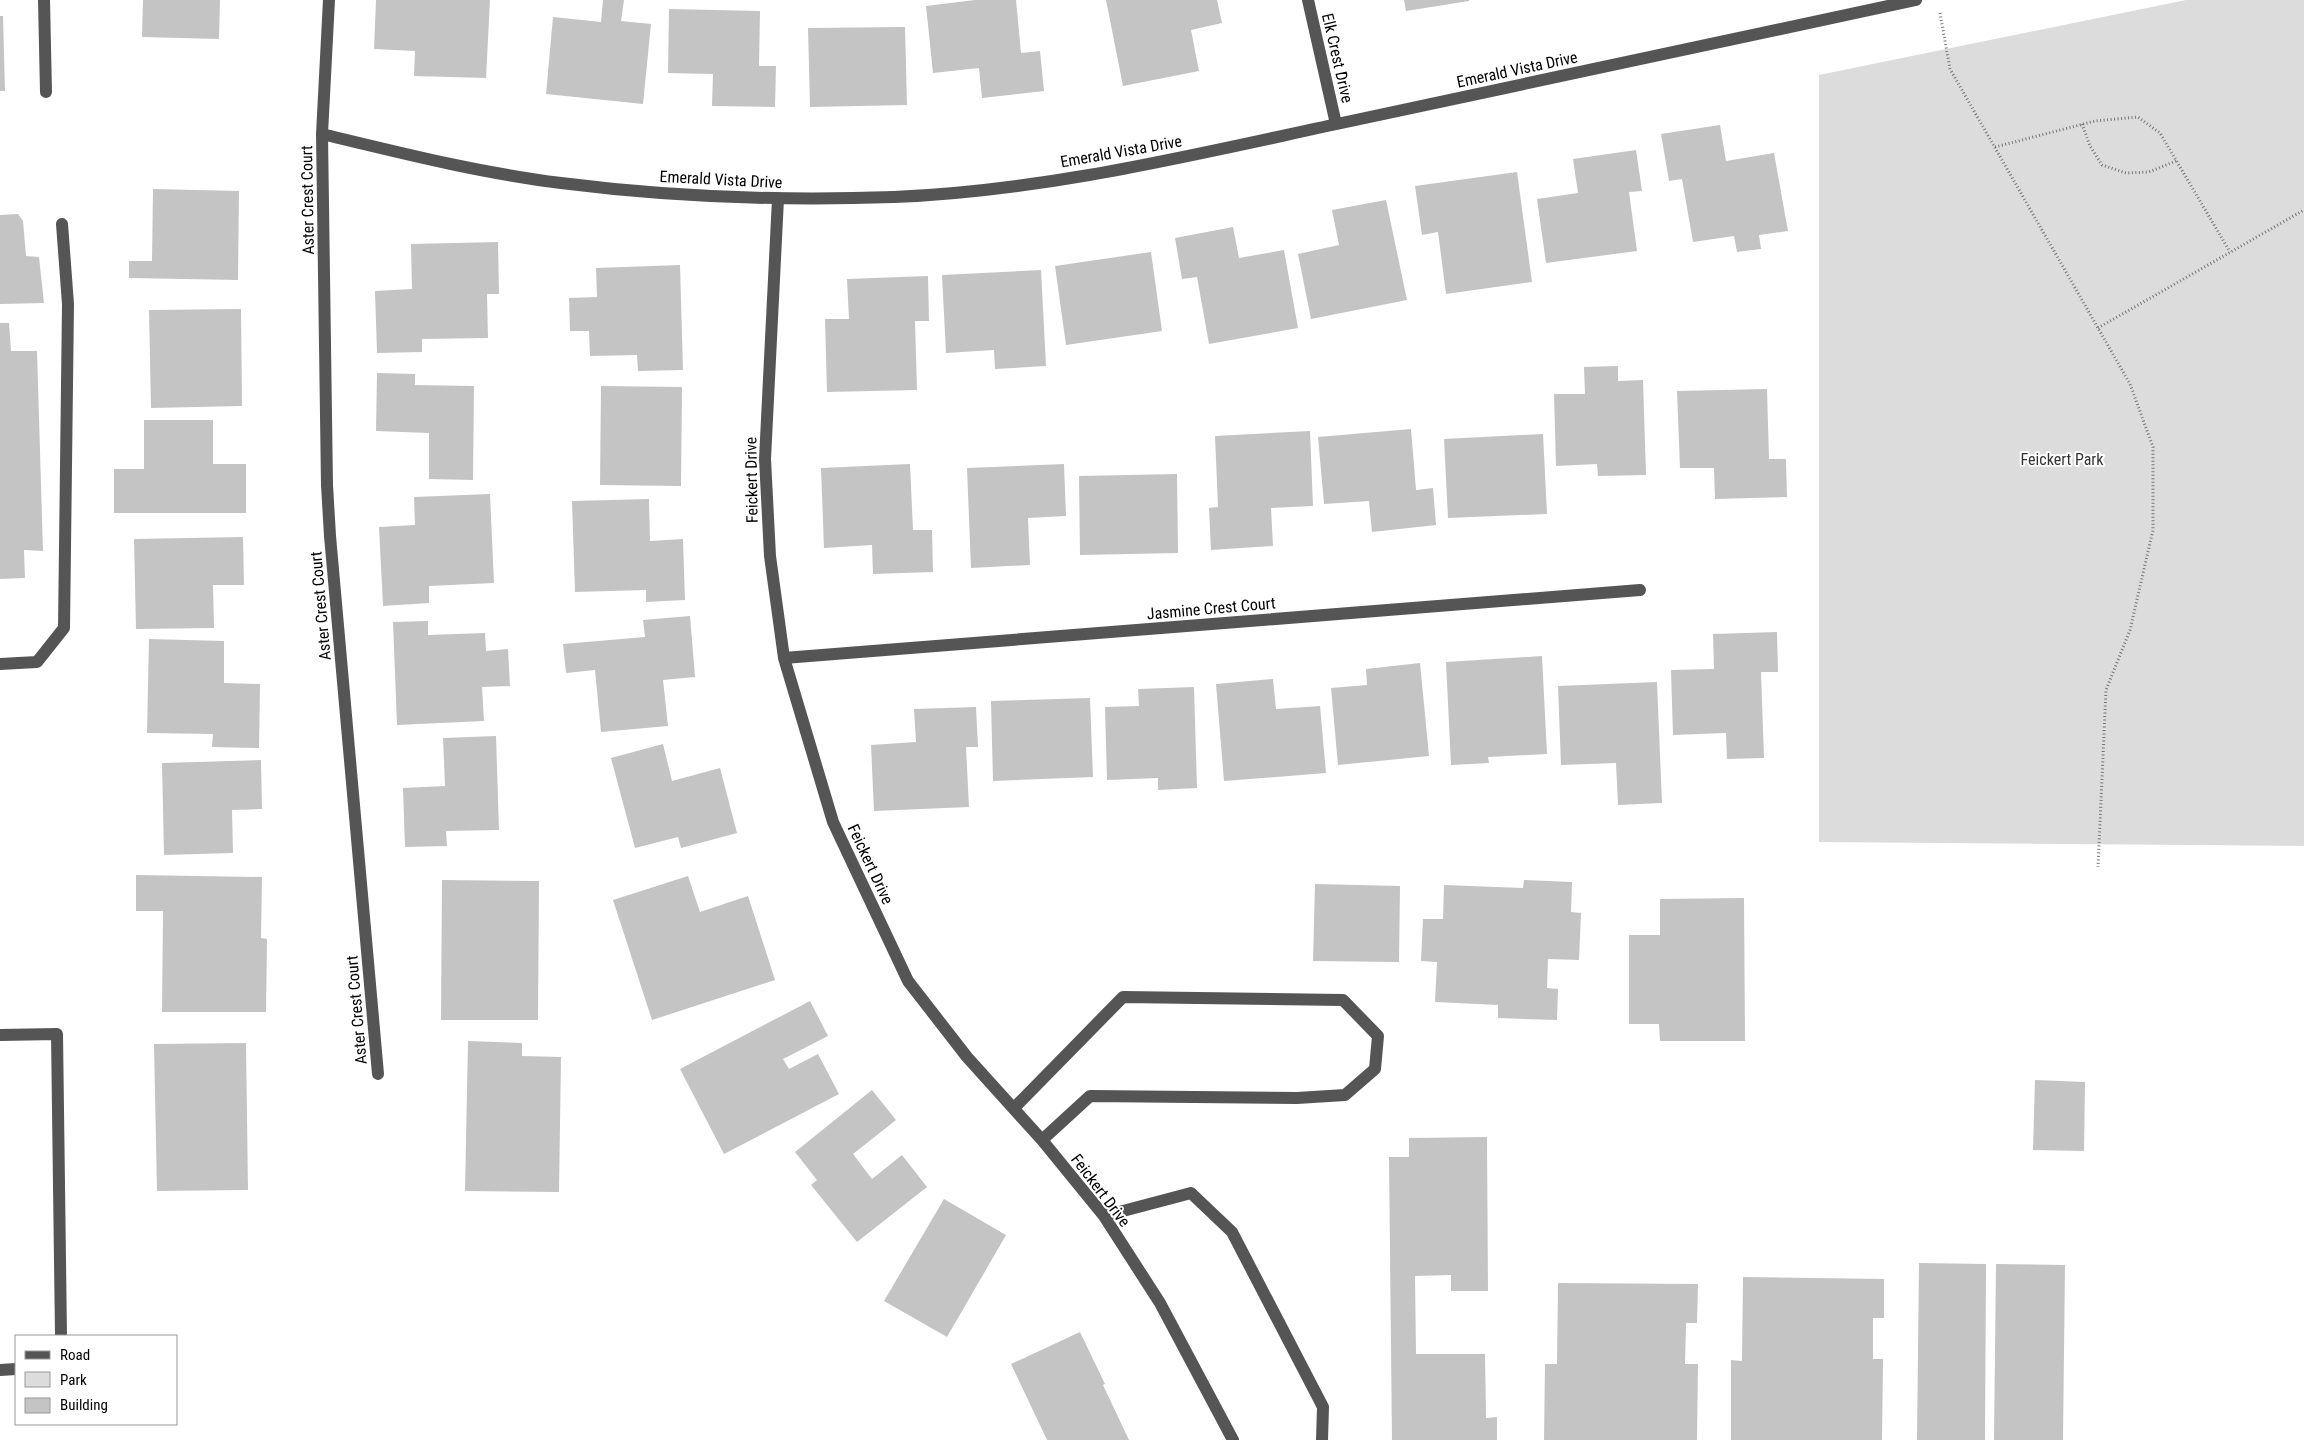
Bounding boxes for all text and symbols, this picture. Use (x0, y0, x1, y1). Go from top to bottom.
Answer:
street label: Elk Crest Drive (1318, 11, 1357, 105)
street label: Emerald Vista Drive (1455, 47, 1579, 92)
street label: Emerald Vista Drive (1059, 131, 1183, 172)
street label: Aster Crest Court (297, 145, 318, 255)
street label: Emerald Vista Drive (659, 167, 783, 192)
street label: Feickert Drive (741, 437, 762, 523)
park label: Feickert Park (2021, 450, 2104, 469)
street label: Aster Crest Court (306, 551, 335, 661)
street label: Jasmine Crest Court (1146, 593, 1276, 624)
street label: Feickert Drive (844, 821, 897, 907)
street label: Aster Crest Court (342, 955, 371, 1065)
street label: Feickert Drive (1067, 1150, 1134, 1230)
legend (15, 1335, 178, 1425)
text: Road (60, 1346, 90, 1364)
text: Park (60, 1371, 87, 1389)
text: Building (60, 1396, 108, 1414)

